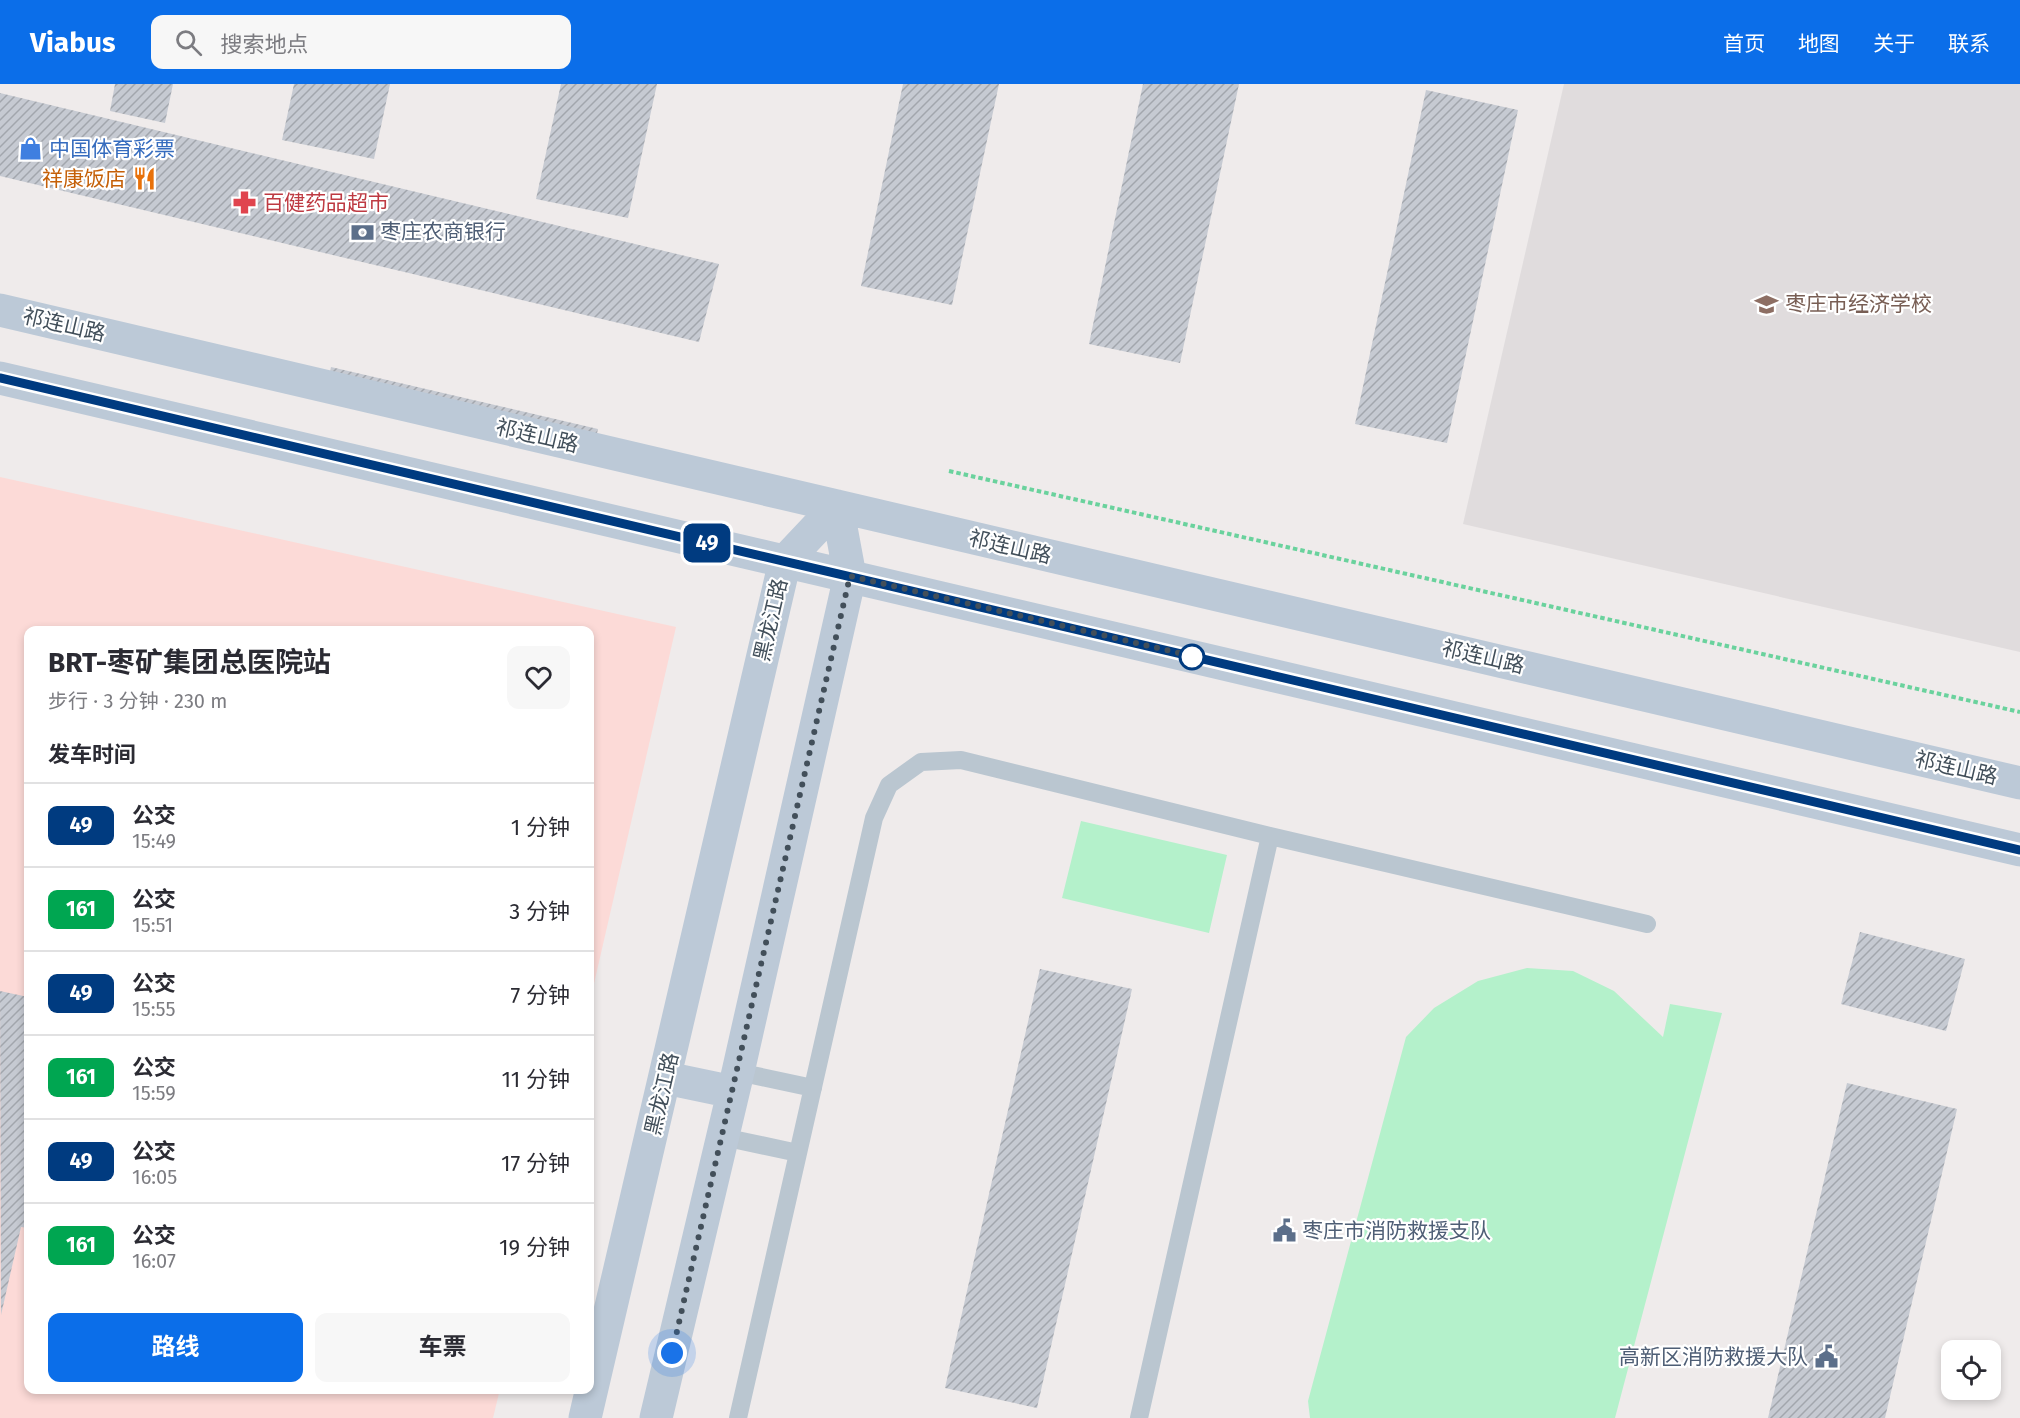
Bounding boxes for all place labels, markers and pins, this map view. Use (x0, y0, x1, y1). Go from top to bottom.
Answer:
shop icon: 中国体育彩票 (18, 136, 44, 162)
place label: 中国体育彩票 (49, 136, 175, 162)
place label: 祥康饭店 (42, 166, 126, 192)
restaurant icon: 祥康饭店 (131, 166, 157, 192)
pharmacy icon: 百健药品超市 (232, 190, 258, 216)
place label: 百健药品超市 (263, 190, 389, 216)
bank icon: 枣庄农商银行 (349, 219, 375, 245)
place label: 枣庄农商银行 (380, 219, 506, 245)
school or university icon: 枣庄市经济学校 (1754, 291, 1780, 317)
place label: 枣庄市经济学校 (1785, 291, 1932, 317)
unlabelled marker (1179, 644, 1205, 670)
public building icon: 枣庄市消防救援支队 (1271, 1218, 1297, 1244)
place label: 枣庄市消防救援支队 (1302, 1218, 1491, 1244)
place label: 高新区消防救援大队 (1619, 1344, 1808, 1370)
public building icon: 高新区消防救援大队 (1813, 1344, 1839, 1370)

